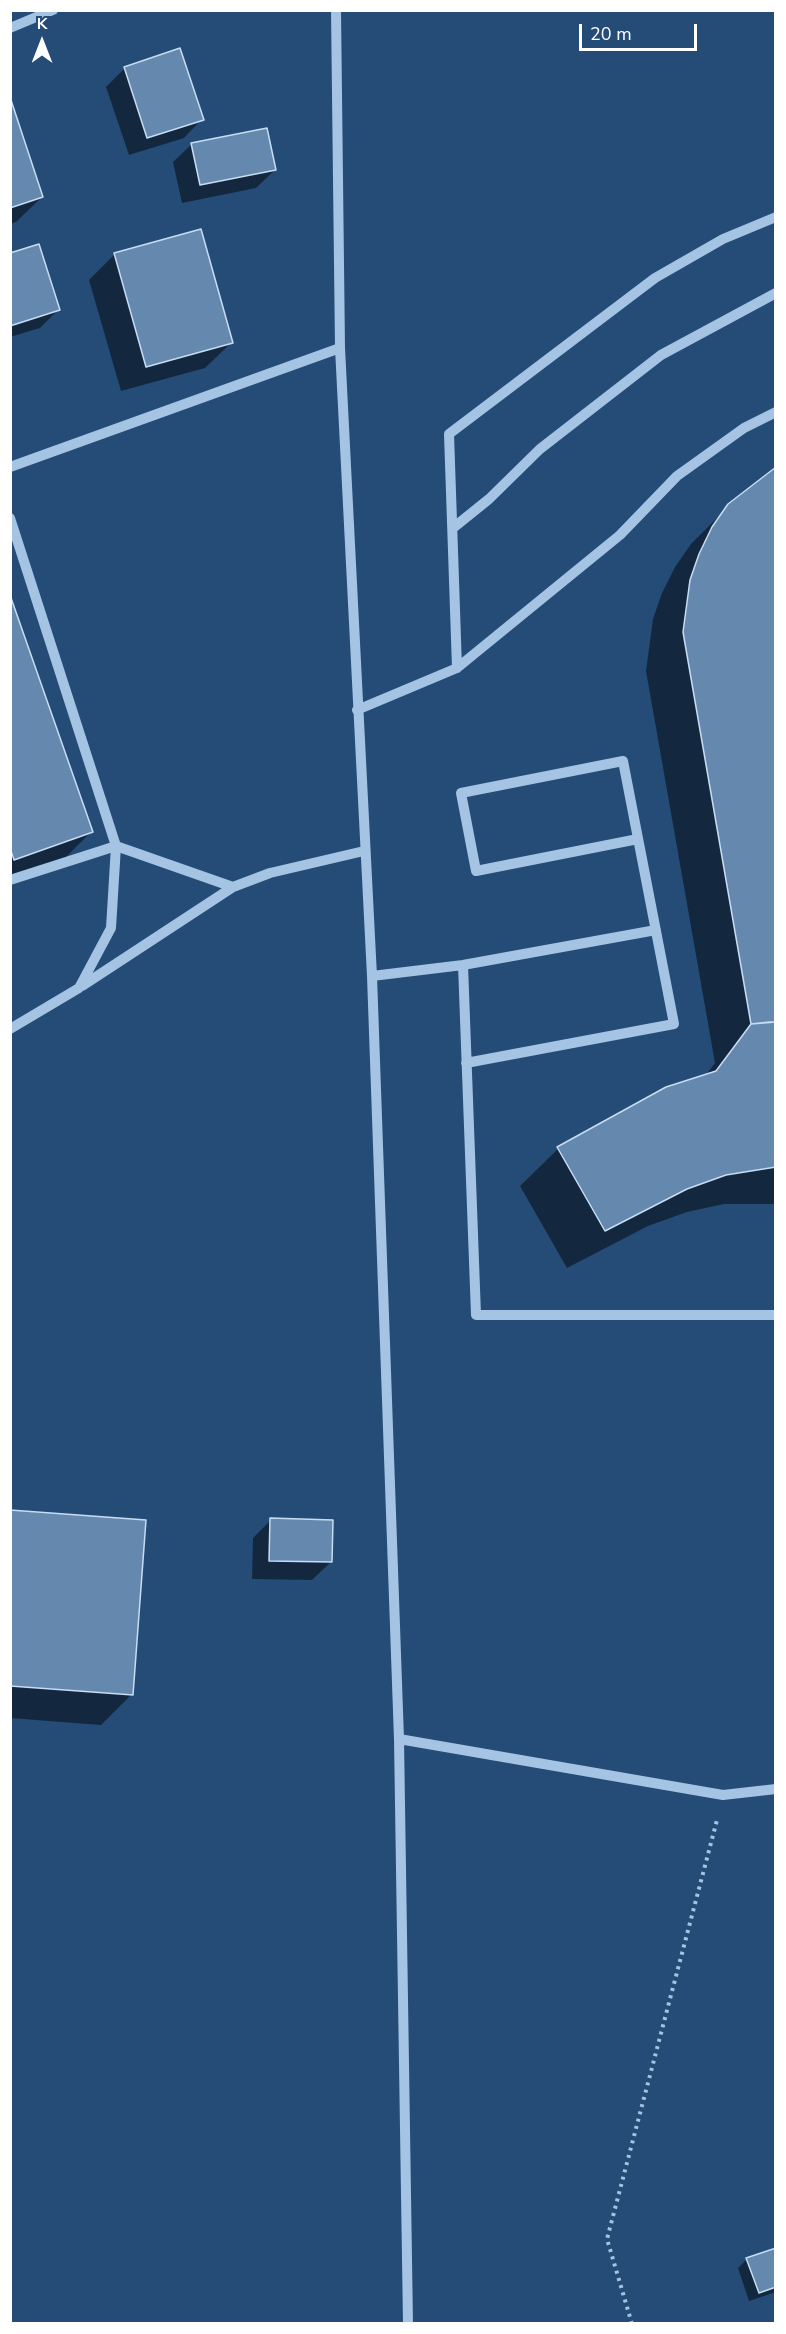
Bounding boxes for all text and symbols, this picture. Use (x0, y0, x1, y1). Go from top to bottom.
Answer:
north arrow (12, 12, 72, 72)
scale bar (582, 12, 700, 50)
text: K (37, 13, 47, 35)
text: 20 m (590, 22, 632, 46)

